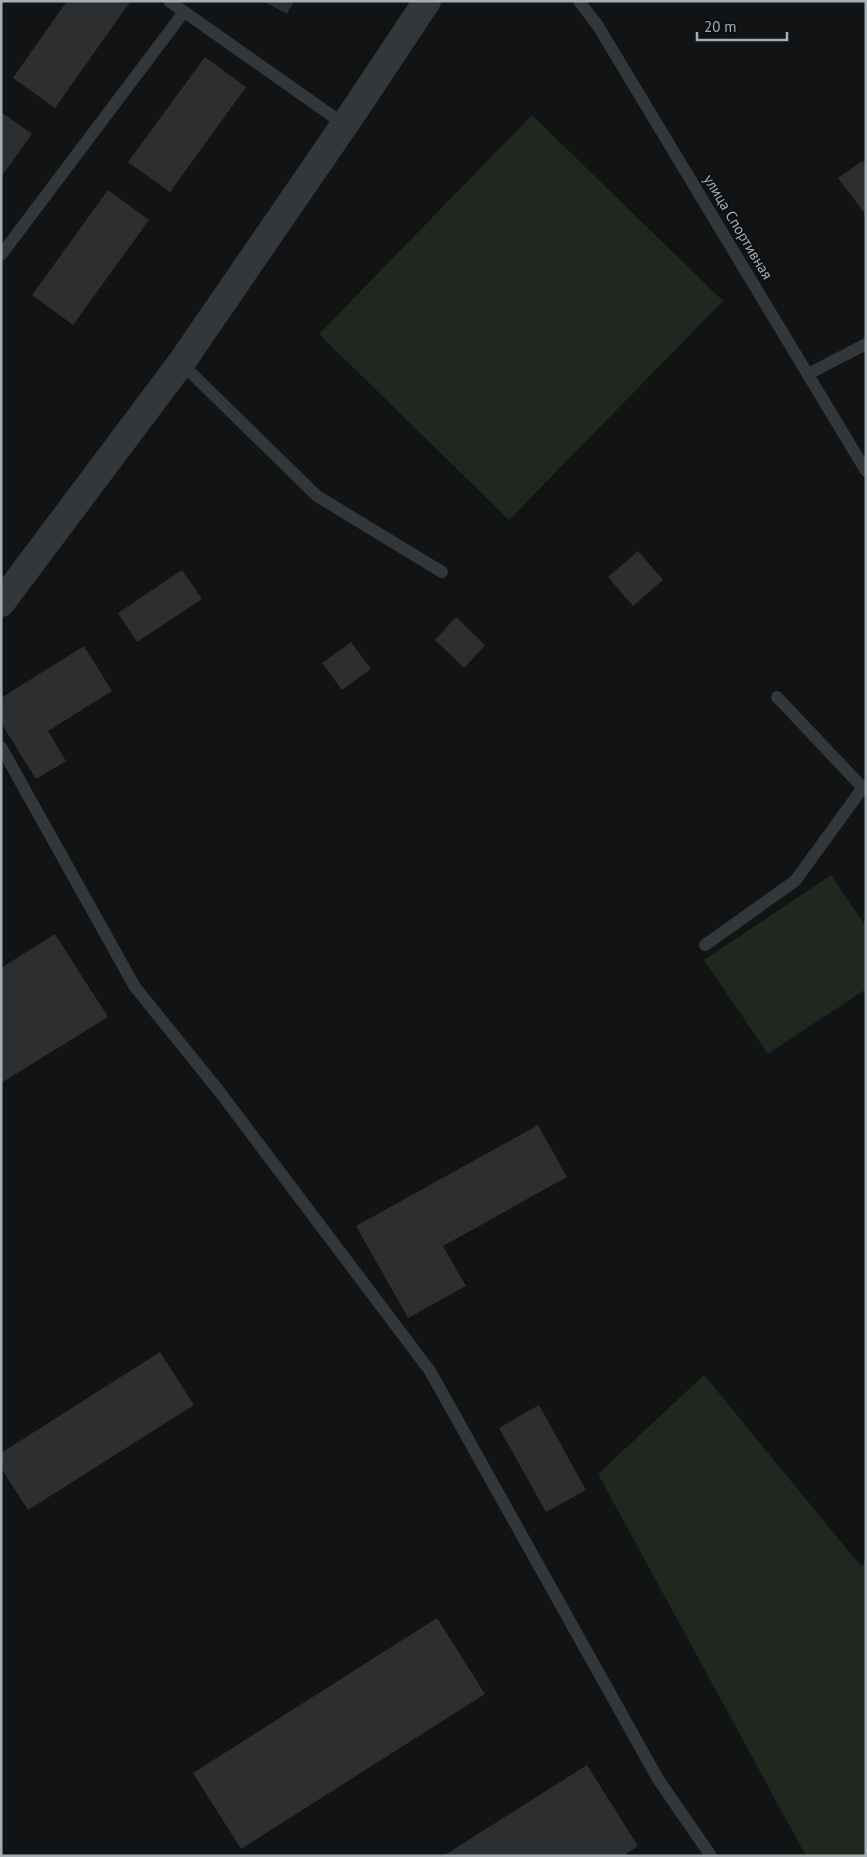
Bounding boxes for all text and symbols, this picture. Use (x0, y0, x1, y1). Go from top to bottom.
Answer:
scale bar (697, 10, 787, 42)
text: 20 m (704, 17, 737, 36)
street label: улица Спортивная (700, 171, 777, 283)

